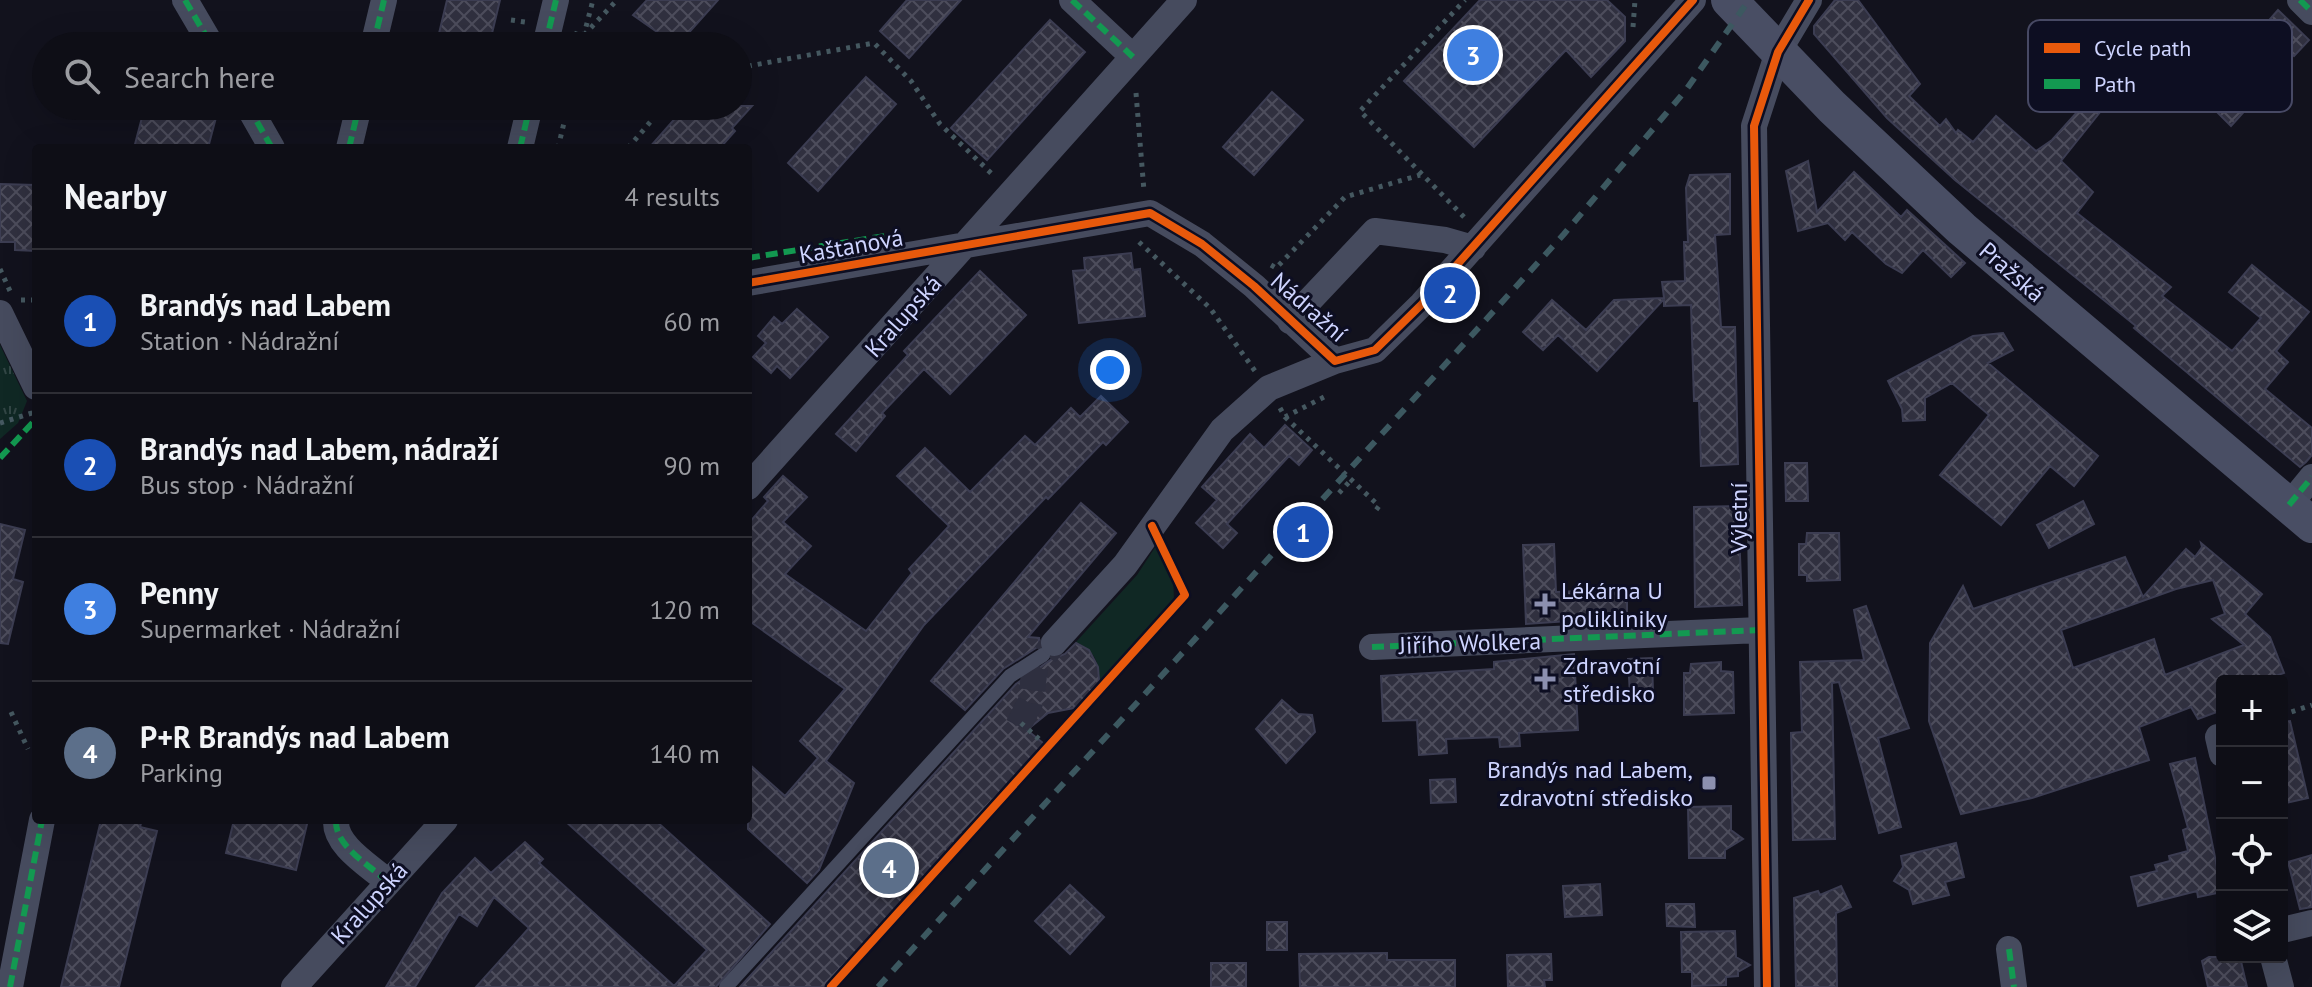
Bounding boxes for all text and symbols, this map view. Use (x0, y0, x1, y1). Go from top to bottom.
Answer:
legend (2028, 20, 2292, 112)
pin: 3 (1447, 25, 1499, 85)
search box (32, 32, 752, 120)
text: Cycle path (2094, 34, 2191, 62)
icon: search (60, 54, 104, 98)
text: Search here (124, 57, 275, 96)
text: Path (2094, 70, 2136, 98)
text: Nearby (64, 174, 166, 218)
text: 4 results (625, 180, 720, 213)
street label: Kaštanová (797, 222, 905, 270)
street label: Pražská (1973, 235, 2051, 309)
pin: 2 (1424, 263, 1476, 323)
street label: Nádražní (1264, 265, 1354, 349)
street label: Kralupská (858, 268, 948, 364)
text: Brandýs nad Labem (140, 285, 391, 324)
text: 1 (83, 305, 97, 338)
text: 60 m (664, 305, 720, 338)
text: Station · Nádražní (140, 324, 339, 357)
your location (1090, 350, 1130, 390)
text: Brandýs nad Labem, nádraží (140, 429, 499, 468)
text: 2 (83, 449, 97, 482)
text: 90 m (664, 449, 720, 482)
text: Bus stop · Nádražní (140, 468, 354, 501)
street label: Výletní (1723, 482, 1754, 555)
pin: 1 (1277, 502, 1329, 562)
text: Penny (140, 573, 218, 612)
place label: Lékárna U polikliniky (1561, 575, 1667, 634)
text: 3 (83, 593, 97, 626)
text: 120 m (649, 593, 720, 626)
marker: Lékárna U polikliniky (1536, 595, 1554, 613)
text: Supermarket · Nádražní (140, 612, 401, 645)
street label: Jiřího Wolkera (1397, 625, 1542, 661)
place label: Zdravotní středisko (1563, 650, 1661, 709)
marker: Zdravotní středisko (1534, 668, 1556, 690)
map controls (2216, 675, 2288, 963)
button: + (2216, 675, 2288, 747)
text: P+R Brandýs nad Labem (140, 717, 450, 756)
text: 4 (83, 737, 97, 770)
text: 140 m (649, 737, 720, 770)
button: − (2216, 747, 2288, 819)
place label: Brandýs nad Labem, zdravotní středisko (1487, 754, 1693, 813)
text: Parking (140, 756, 223, 789)
marker: Brandýs nad Labem, zdravotní středisko (1700, 774, 1718, 792)
button: locate (2216, 819, 2288, 891)
pin: 4 (863, 838, 915, 898)
street label: Kralupská (324, 855, 414, 951)
button: layers (2216, 891, 2288, 963)

